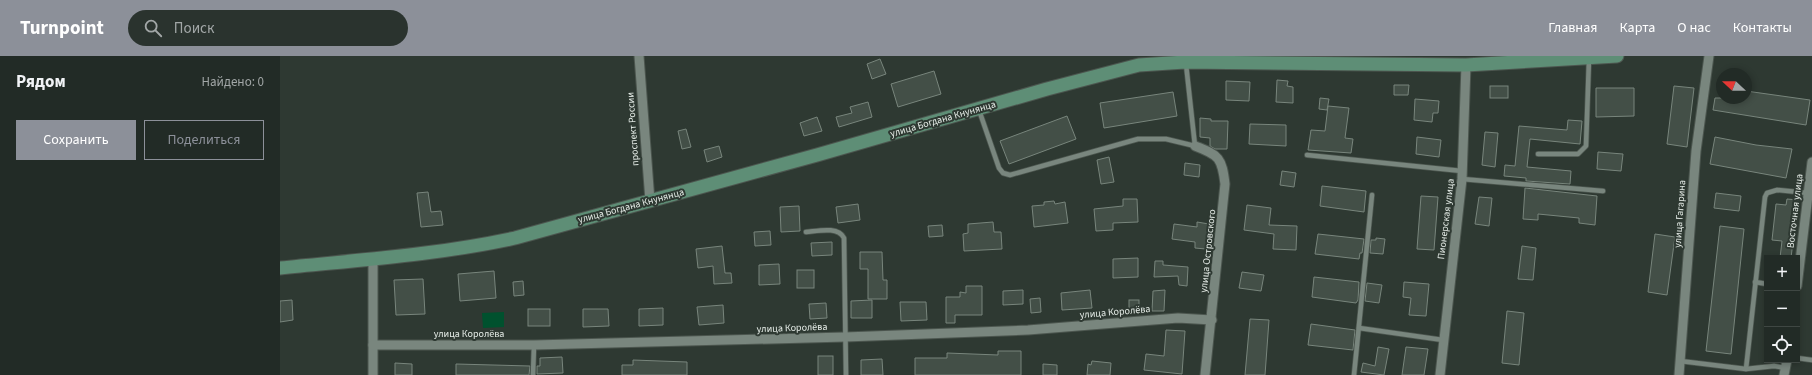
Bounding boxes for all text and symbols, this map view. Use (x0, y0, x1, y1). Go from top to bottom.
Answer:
search box (128, 10, 408, 46)
text: Turnpoint (20, 15, 104, 42)
icon: search (142, 17, 164, 39)
text: Поиск (174, 18, 214, 39)
text: Главная (1548, 18, 1597, 38)
text: Карта (1619, 18, 1655, 38)
text: О нас (1677, 18, 1711, 38)
text: Контакты (1733, 18, 1792, 38)
north arrow (1716, 68, 1752, 104)
text: Рядом (16, 70, 66, 94)
text: Найдено: 0 (202, 73, 264, 91)
street label: проспект России (623, 92, 643, 166)
street label: улица Богдана Кнунянца (889, 97, 997, 141)
button: Сохранить (16, 120, 136, 160)
button: Поделиться (144, 120, 264, 160)
street label: Восточная улица (1783, 173, 1807, 249)
street label: Пионерская улица (1434, 178, 1458, 260)
street label: улица Гагарина (1671, 180, 1689, 248)
street label: улица Богдана Кнунянца (576, 185, 686, 227)
street label: улица Островского (1197, 209, 1219, 293)
map controls (1764, 255, 1800, 363)
button: + (1764, 255, 1800, 291)
button: − (1764, 291, 1800, 327)
street label: улица Королёва (1079, 302, 1151, 322)
street label: улица Королёва (756, 320, 828, 336)
street label: улица Королёва (434, 327, 504, 341)
button: locate (1764, 327, 1800, 363)

